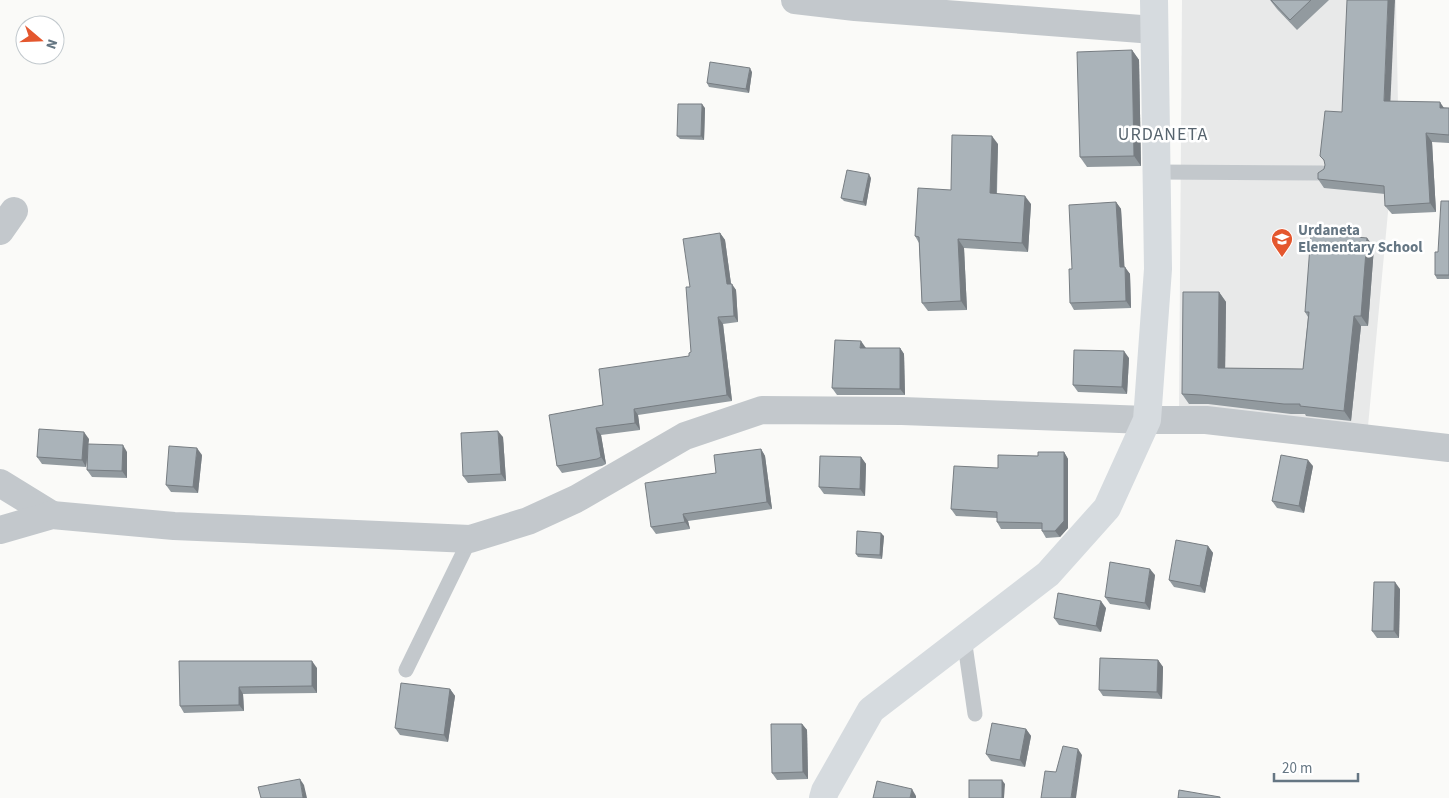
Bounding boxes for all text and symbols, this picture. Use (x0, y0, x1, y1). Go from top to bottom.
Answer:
north arrow (15, 15, 65, 65)
text: N (40, 36, 62, 52)
district label: URDANETA (1118, 122, 1208, 147)
place label: Urdaneta Elementary School (1298, 220, 1423, 258)
school or university icon: Urdaneta Elementary School (1270, 227, 1294, 258)
scale bar (1274, 750, 1358, 782)
text: 20 m (1282, 758, 1312, 779)

